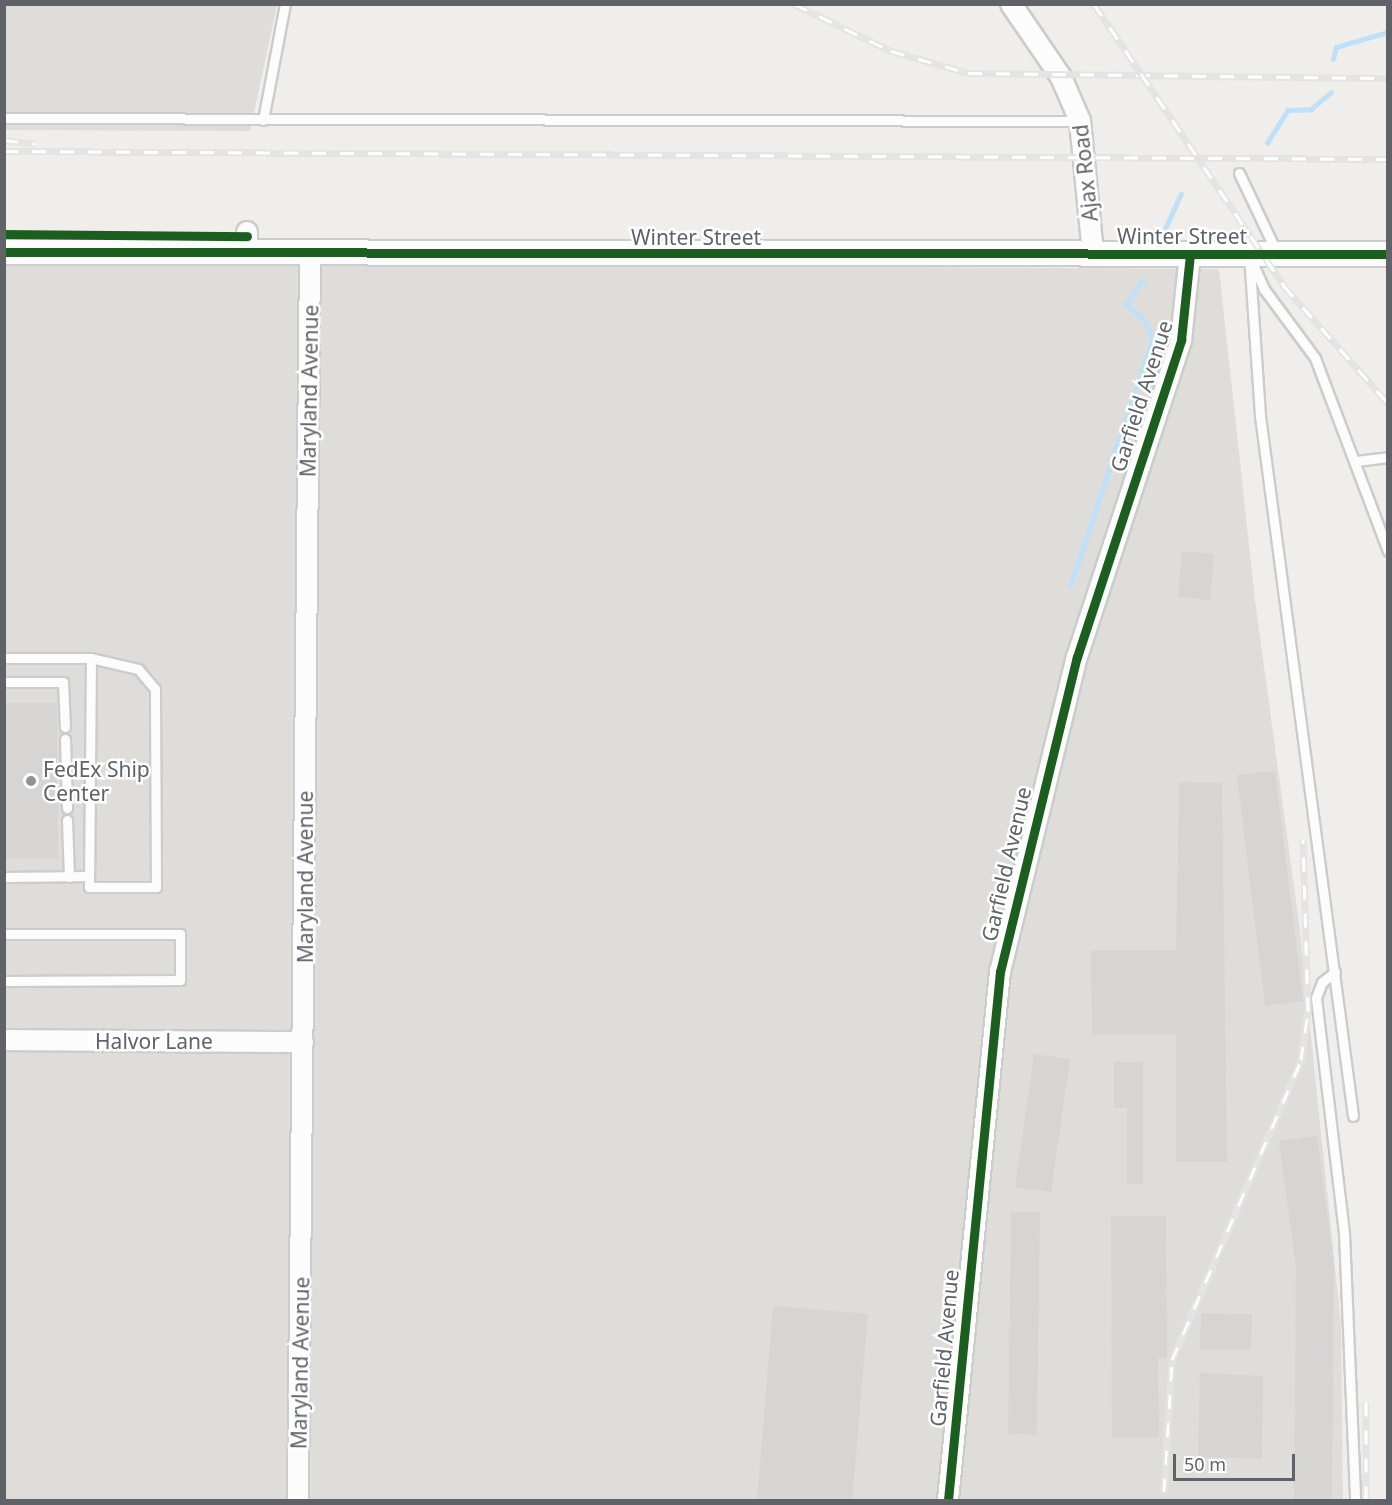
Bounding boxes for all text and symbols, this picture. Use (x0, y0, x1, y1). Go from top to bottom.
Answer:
street label: Ajax Road (1067, 123, 1103, 223)
street label: Winter Street (1117, 223, 1247, 249)
street label: Winter Street (631, 224, 761, 250)
street label: Maryland Avenue (295, 305, 323, 477)
street label: Garfield Avenue (1105, 317, 1177, 475)
place label: FedEx Ship Center (43, 756, 150, 806)
marker: FedEx Ship Center (24, 774, 38, 788)
street label: Garfield Avenue (976, 784, 1036, 944)
street label: Maryland Avenue (292, 791, 318, 963)
street label: Halvor Lane (95, 1028, 213, 1054)
street label: Garfield Avenue (925, 1268, 963, 1428)
street label: Maryland Avenue (286, 1277, 314, 1449)
scale bar (1176, 1442, 1298, 1480)
text: 50 m (1184, 1452, 1226, 1476)

